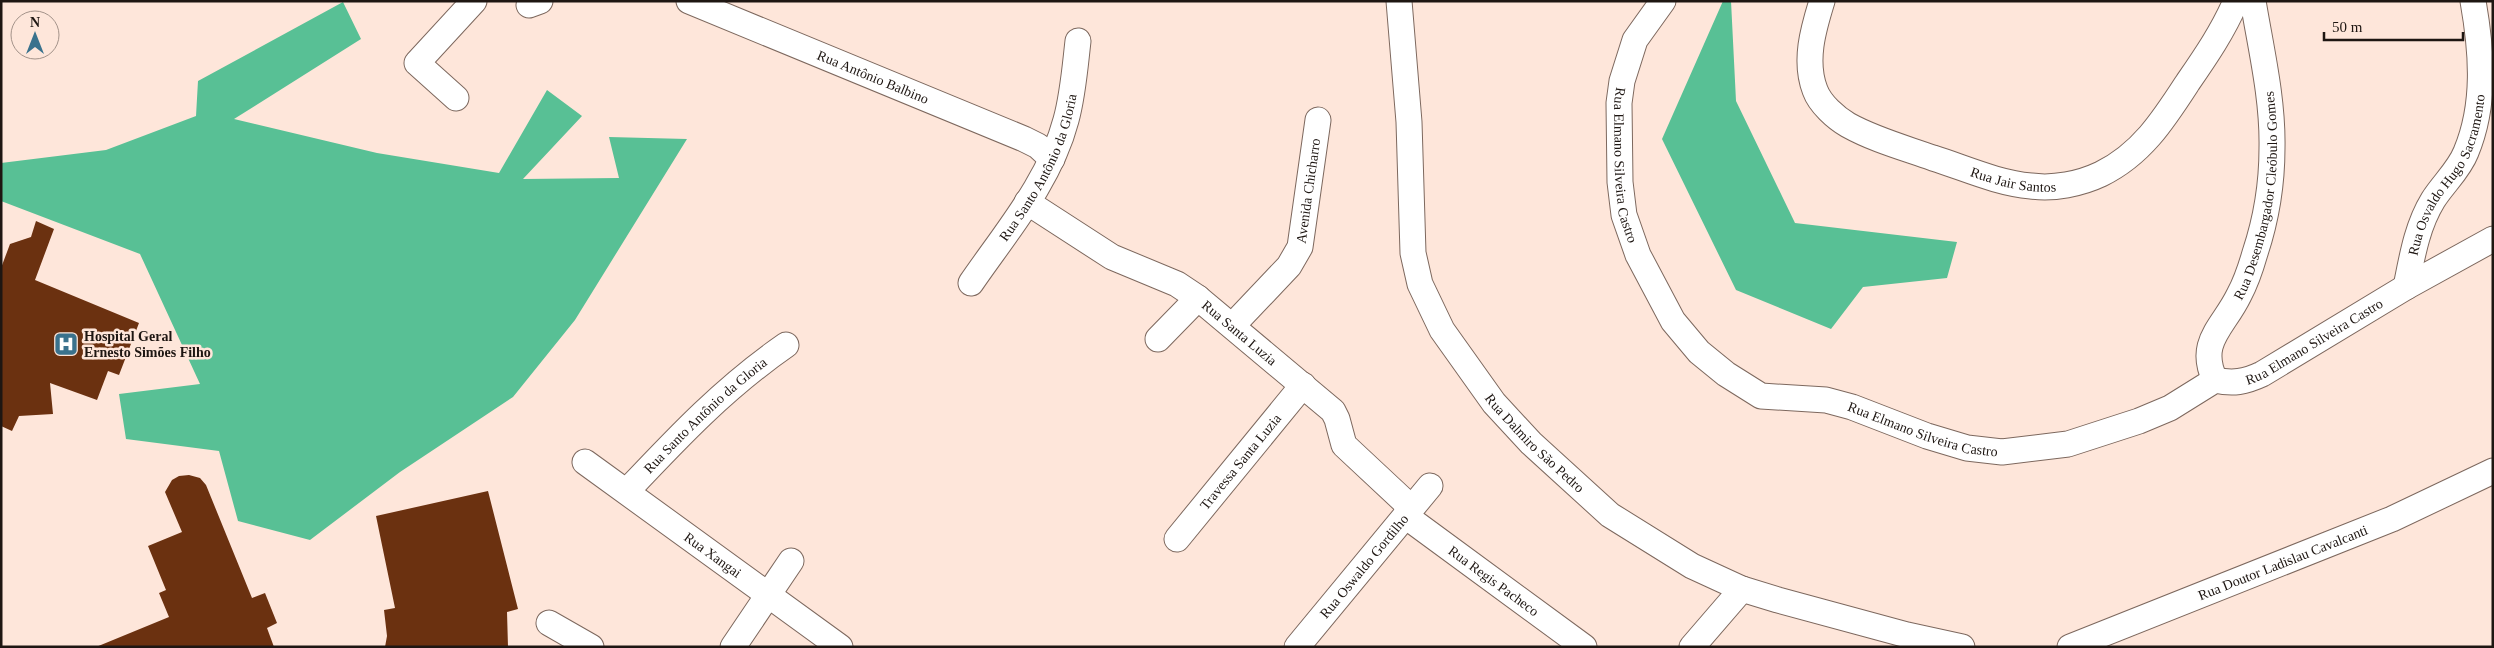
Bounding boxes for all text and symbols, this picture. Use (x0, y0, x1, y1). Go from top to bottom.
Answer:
north arrow (10, 10, 60, 60)
scale bar (2324, 10, 2463, 42)
text: N (30, 15, 40, 30)
text: 50 m (2332, 19, 2363, 35)
street label: Rua Antônio Balbino (815, 47, 931, 106)
street label: Rua Elmano Silveira Castro (1611, 87, 1641, 245)
street label: Rua Desembargador Cleóbulo Gomes (2230, 91, 2280, 302)
street label: Rua Santo Antônio da Gloria (996, 92, 1079, 244)
street label: Rua Osvaldo Hugo Sacramento (2405, 94, 2487, 257)
street label: Avenida Chicharro (1293, 137, 1323, 244)
street label: Rua Jair Santos (1969, 164, 2057, 194)
street label: Rua Elmano Silveira Castro (2244, 295, 2385, 387)
street label: Rua Santa Luzia (1199, 297, 1280, 369)
place label: Hospital Geral Ernesto Simões Filho (84, 329, 211, 360)
hospital icon: Hospital Geral Ernesto Simões Filho (53, 331, 79, 357)
street label: Rua Santo Antônio da Gloria (641, 354, 770, 476)
street label: Rua Dalmiro São Pedro (1482, 391, 1587, 495)
street label: Rua Elmano Silveira Castro (1846, 399, 1999, 459)
street label: Travessa Santa Luzia (1197, 410, 1284, 513)
street label: Rua Oswaldo Gordilho (1317, 511, 1411, 621)
street label: Rua Doutor Ladislau Cavalcanti (2196, 522, 2370, 603)
street label: Rua Xangai (682, 529, 744, 580)
street label: Rua Regis Pacheco (1446, 543, 1542, 619)

